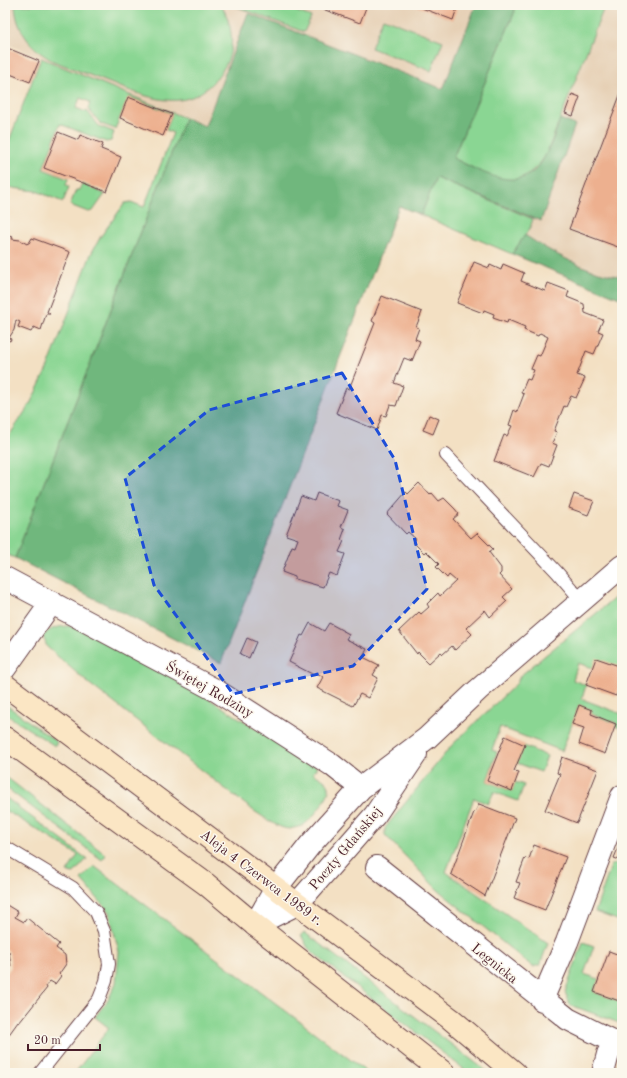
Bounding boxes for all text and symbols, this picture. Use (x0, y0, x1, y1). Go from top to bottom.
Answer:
street label: Świętej Rodziny (163, 656, 258, 721)
street label: Poczty Gdańskiej (307, 804, 385, 893)
street label: Aleja 4 Czerwca 1989 r. (198, 827, 325, 928)
street label: Legnicka (469, 941, 520, 987)
scale bar (28, 1026, 100, 1052)
text: 20 m (34, 1035, 61, 1047)

